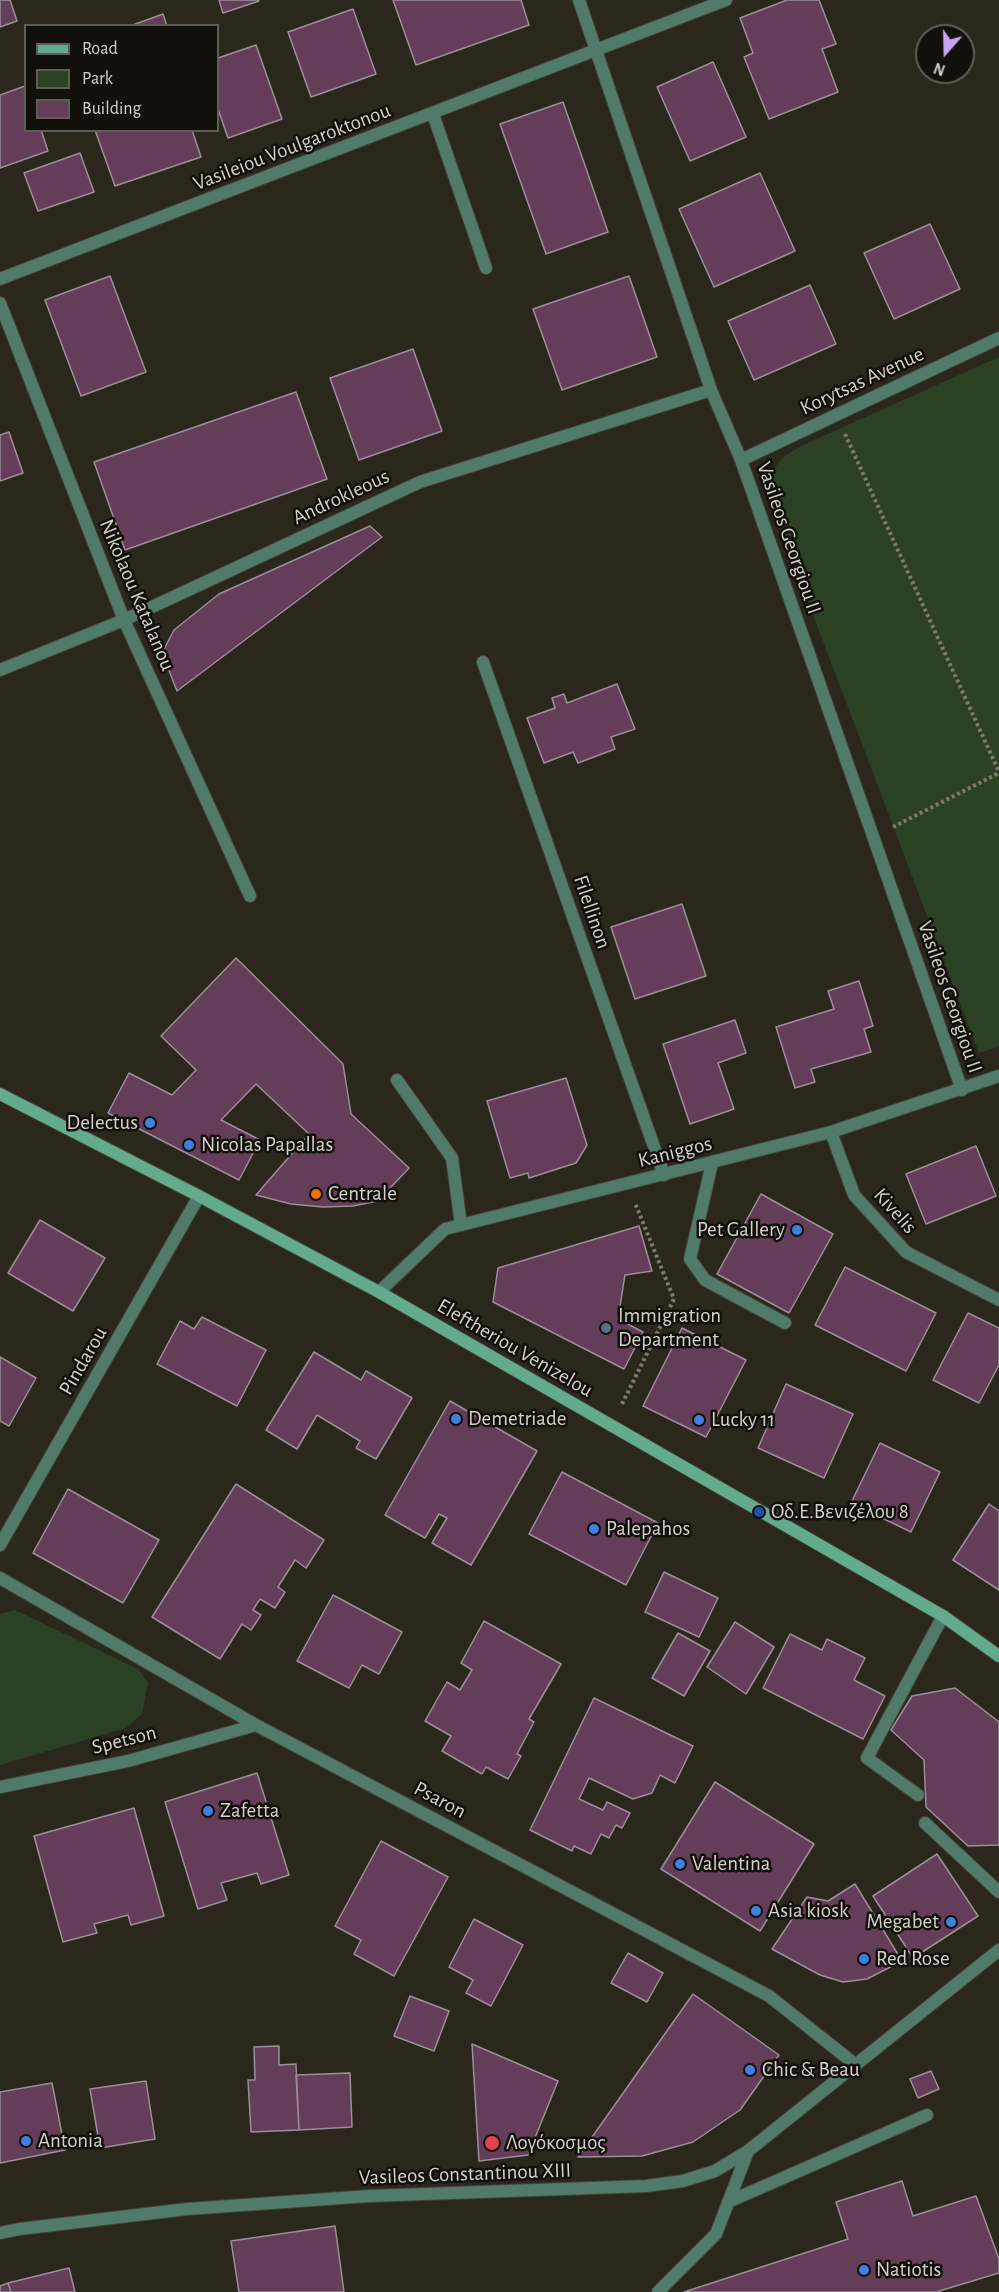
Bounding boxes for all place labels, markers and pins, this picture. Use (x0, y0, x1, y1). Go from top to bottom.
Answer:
place label: Delectus (67, 1110, 138, 1136)
marker: Delectus (143, 1116, 157, 1130)
place label: Nicolas Papallas (201, 1132, 333, 1158)
marker: Nicolas Papallas (182, 1138, 196, 1152)
place label: Centrale (328, 1181, 397, 1207)
marker: Centrale (309, 1187, 323, 1201)
place label: Pet Gallery (697, 1217, 785, 1243)
marker: Pet Gallery (790, 1223, 804, 1237)
place label: Immigration Department (618, 1303, 721, 1353)
marker: Immigration Department (599, 1321, 613, 1335)
place label: Demetriade (468, 1406, 567, 1432)
place label: Lucky 11 (711, 1407, 775, 1433)
marker: Demetriade (449, 1412, 463, 1426)
marker: Lucky 11 (692, 1413, 706, 1427)
place label: Οδ.Ε.Βενιζέλου 8 (771, 1499, 909, 1525)
marker: Οδ.Ε.Βενιζέλου 8 (752, 1505, 766, 1519)
place label: Palepahos (606, 1516, 690, 1542)
marker: Palepahos (587, 1522, 601, 1536)
place label: Zafetta (220, 1798, 279, 1824)
marker: Zafetta (201, 1804, 215, 1818)
place label: Valentina (692, 1851, 770, 1877)
marker: Valentina (673, 1857, 687, 1871)
place label: Asia kiosk (768, 1898, 848, 1924)
marker: Asia kiosk (749, 1904, 763, 1918)
place label: Megabet (867, 1909, 939, 1935)
marker: Megabet (944, 1915, 958, 1929)
place label: Red Rose (876, 1946, 950, 1972)
marker: Red Rose (857, 1952, 871, 1966)
place label: Chic & Beau (762, 2057, 860, 2083)
marker: Chic & Beau (743, 2063, 757, 2077)
place label: Antonia (38, 2128, 103, 2154)
place label: Λογόκοσμος (506, 2130, 606, 2156)
marker: Antonia (19, 2134, 33, 2148)
marker: Λογόκοσμος (483, 2134, 501, 2152)
place label: Natiotis (876, 2257, 941, 2283)
marker: Natiotis (857, 2263, 871, 2277)

